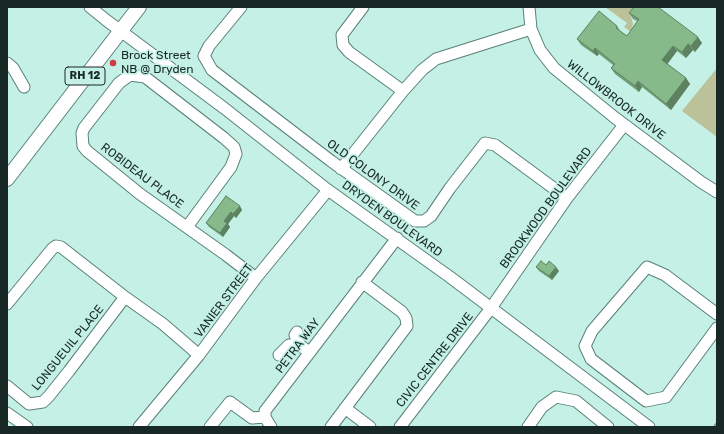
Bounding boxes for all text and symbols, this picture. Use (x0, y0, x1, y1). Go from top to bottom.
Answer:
place label: Brock Street NB @ Dryden (121, 49, 194, 77)
street label: WILLOWBROOK DRIVE (564, 57, 668, 143)
marker: Brock Street NB @ Dryden (108, 58, 118, 68)
road number: RH 12 (65, 67, 105, 85)
street label: OLD COLONY DRIVE (324, 137, 422, 213)
street label: ROBIDEAU PLACE (98, 140, 186, 212)
street label: BROOKWOOD BOULEVARD (497, 145, 595, 271)
street label: DRYDEN BOULEVARD (339, 178, 445, 260)
street label: VANIER STREET (192, 261, 256, 341)
street label: LONGUEUIL PLACE (29, 302, 107, 394)
street label: CIVIC CENTRE DRIVE (393, 310, 477, 410)
street label: PETRA WAY (273, 316, 323, 376)

